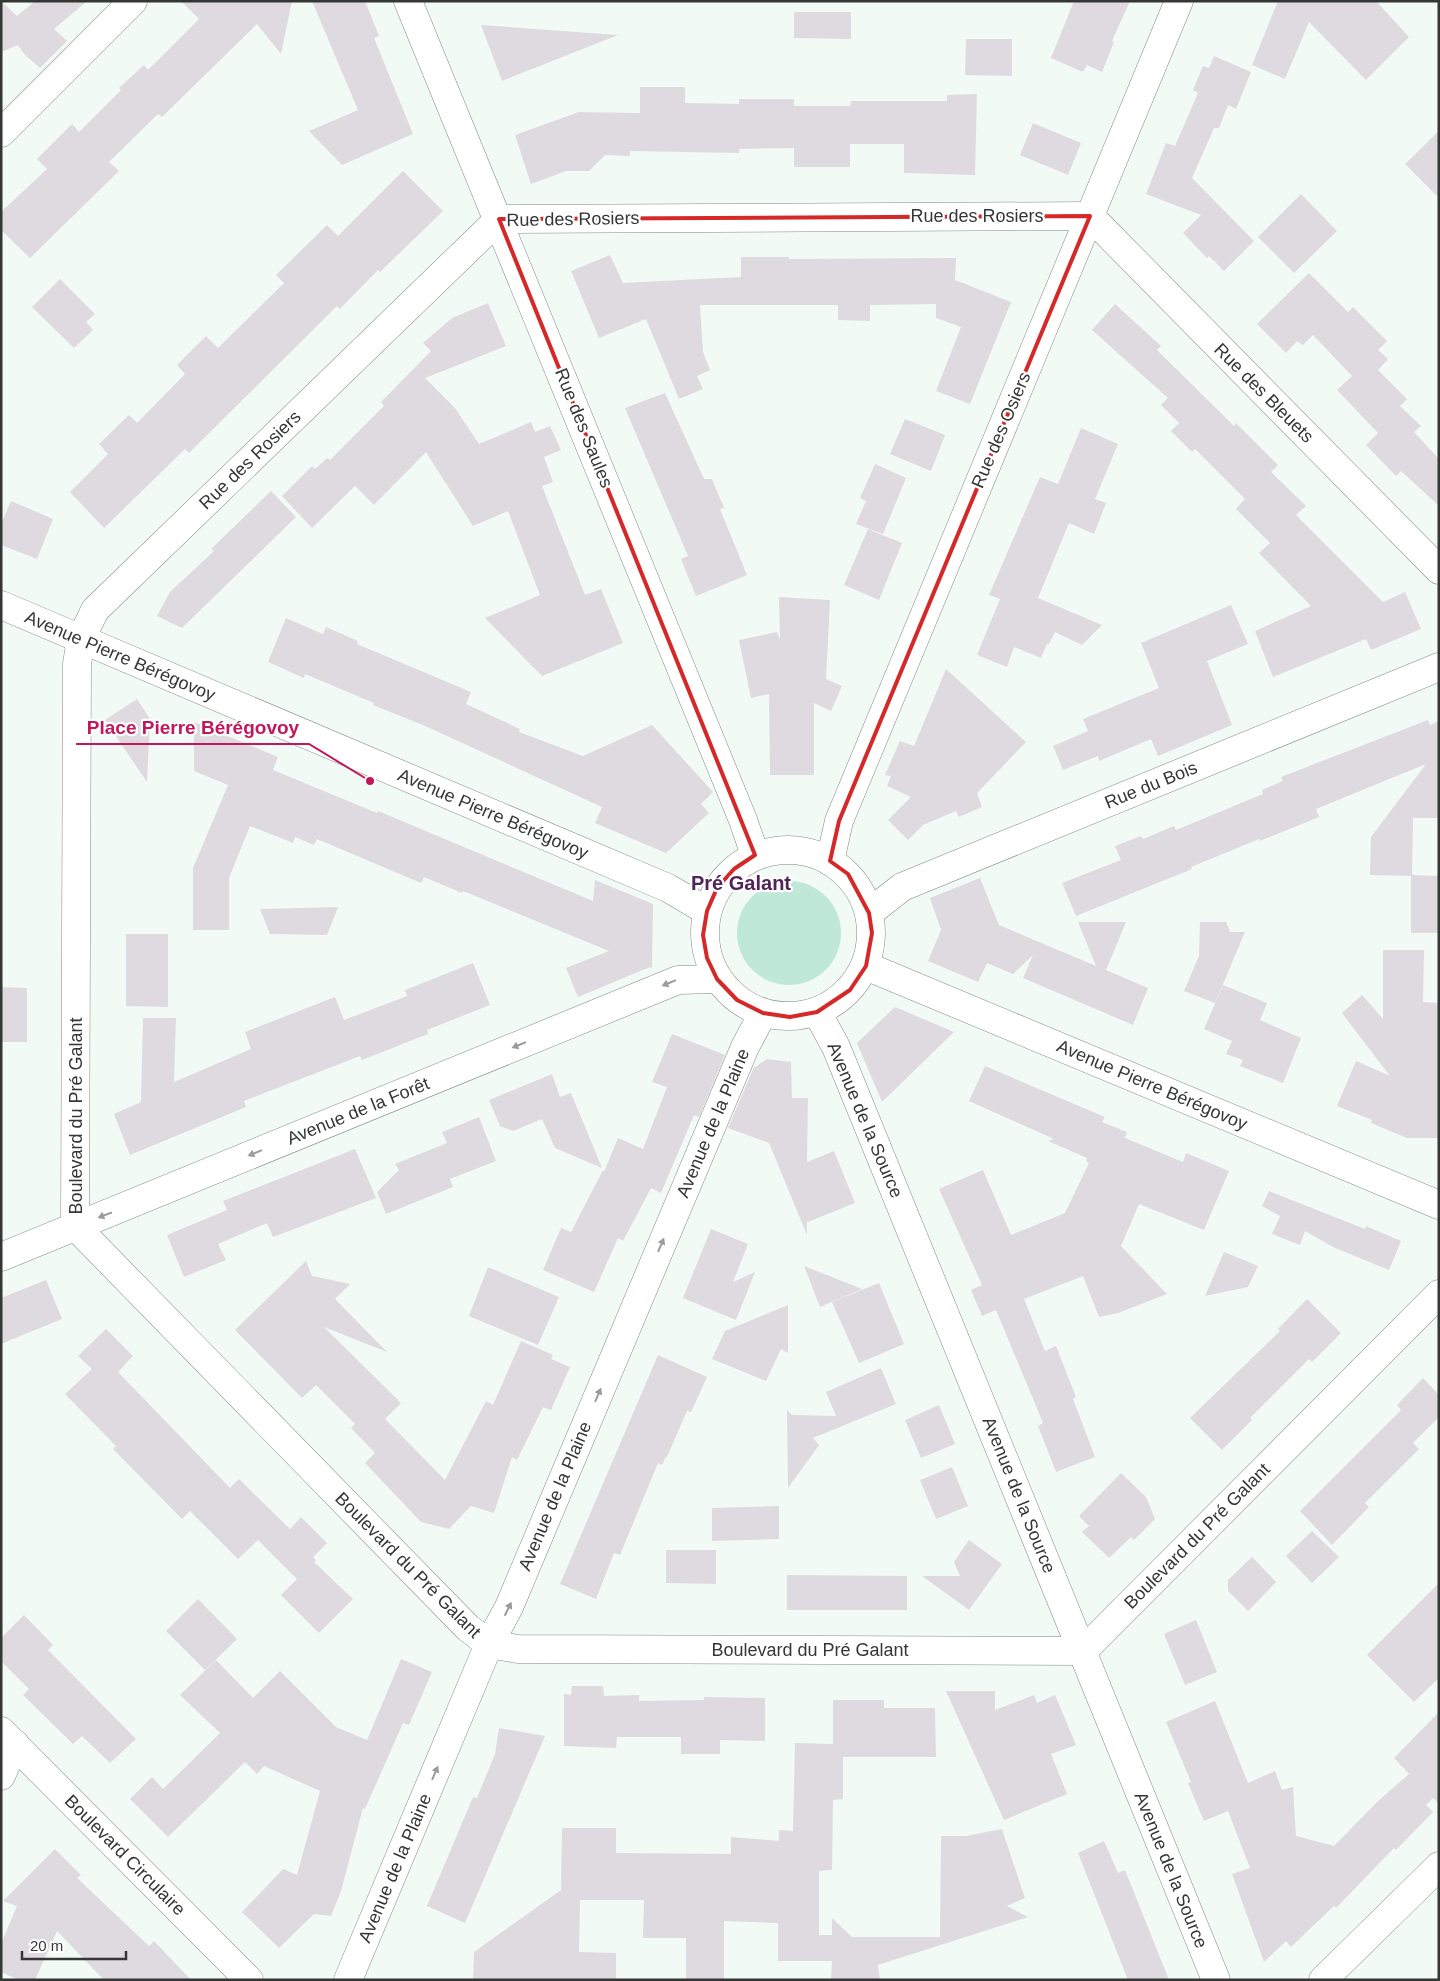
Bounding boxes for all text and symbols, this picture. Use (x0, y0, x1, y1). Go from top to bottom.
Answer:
street label: Rue des Rosiers (910, 206, 1044, 226)
street label: Rue des Rosiers (506, 208, 640, 230)
street label: Rue des Bleuets (1210, 339, 1318, 447)
street label: Rue des Saules (551, 365, 617, 491)
street label: Rue des Osiers (968, 369, 1034, 491)
street label: Rue des Rosiers (195, 407, 305, 513)
street label: Avenue Pierre Bérégovoy (22, 607, 218, 705)
callout: Place Pierre Bérégovoy (76, 710, 309, 744)
text: Place Pierre Bérégovoy (87, 717, 300, 738)
street label: Rue du Bois (1102, 757, 1200, 813)
street label: Avenue Pierre Bérégovoy (395, 765, 591, 863)
district label: Pré Galant (691, 872, 791, 894)
one-way arrow (662, 980, 676, 988)
street label: Boulevard du Pré Galant (66, 1017, 86, 1215)
street label: Avenue Pierre Bérégovoy (1054, 1036, 1250, 1134)
street label: Avenue de la Source (823, 1039, 907, 1201)
one-way arrow (511, 1041, 526, 1049)
street label: Avenue de la Plaine (673, 1046, 753, 1200)
street label: Avenue de la Forêt (284, 1073, 432, 1149)
one-way arrow (248, 1150, 262, 1158)
one-way arrow (97, 1211, 112, 1219)
one-way arrow (658, 1238, 666, 1252)
one-way arrow (595, 1388, 603, 1402)
street label: Avenue de la Source (978, 1414, 1060, 1576)
street label: Avenue de la Plaine (515, 1419, 595, 1573)
street label: Boulevard du Pré Galant (1120, 1459, 1274, 1613)
street label: Boulevard du Pré Galant (331, 1488, 485, 1642)
one-way arrow (504, 1602, 512, 1616)
street label: Boulevard du Pré Galant (711, 1640, 909, 1660)
one-way arrow (432, 1766, 439, 1781)
street label: Avenue de la Source (1130, 1789, 1212, 1951)
street label: Boulevard Circulaire (61, 1791, 189, 1919)
street label: Avenue de la Plaine (355, 1791, 435, 1945)
scale bar (22, 1928, 126, 1960)
text: 20 m (30, 1937, 63, 1954)

